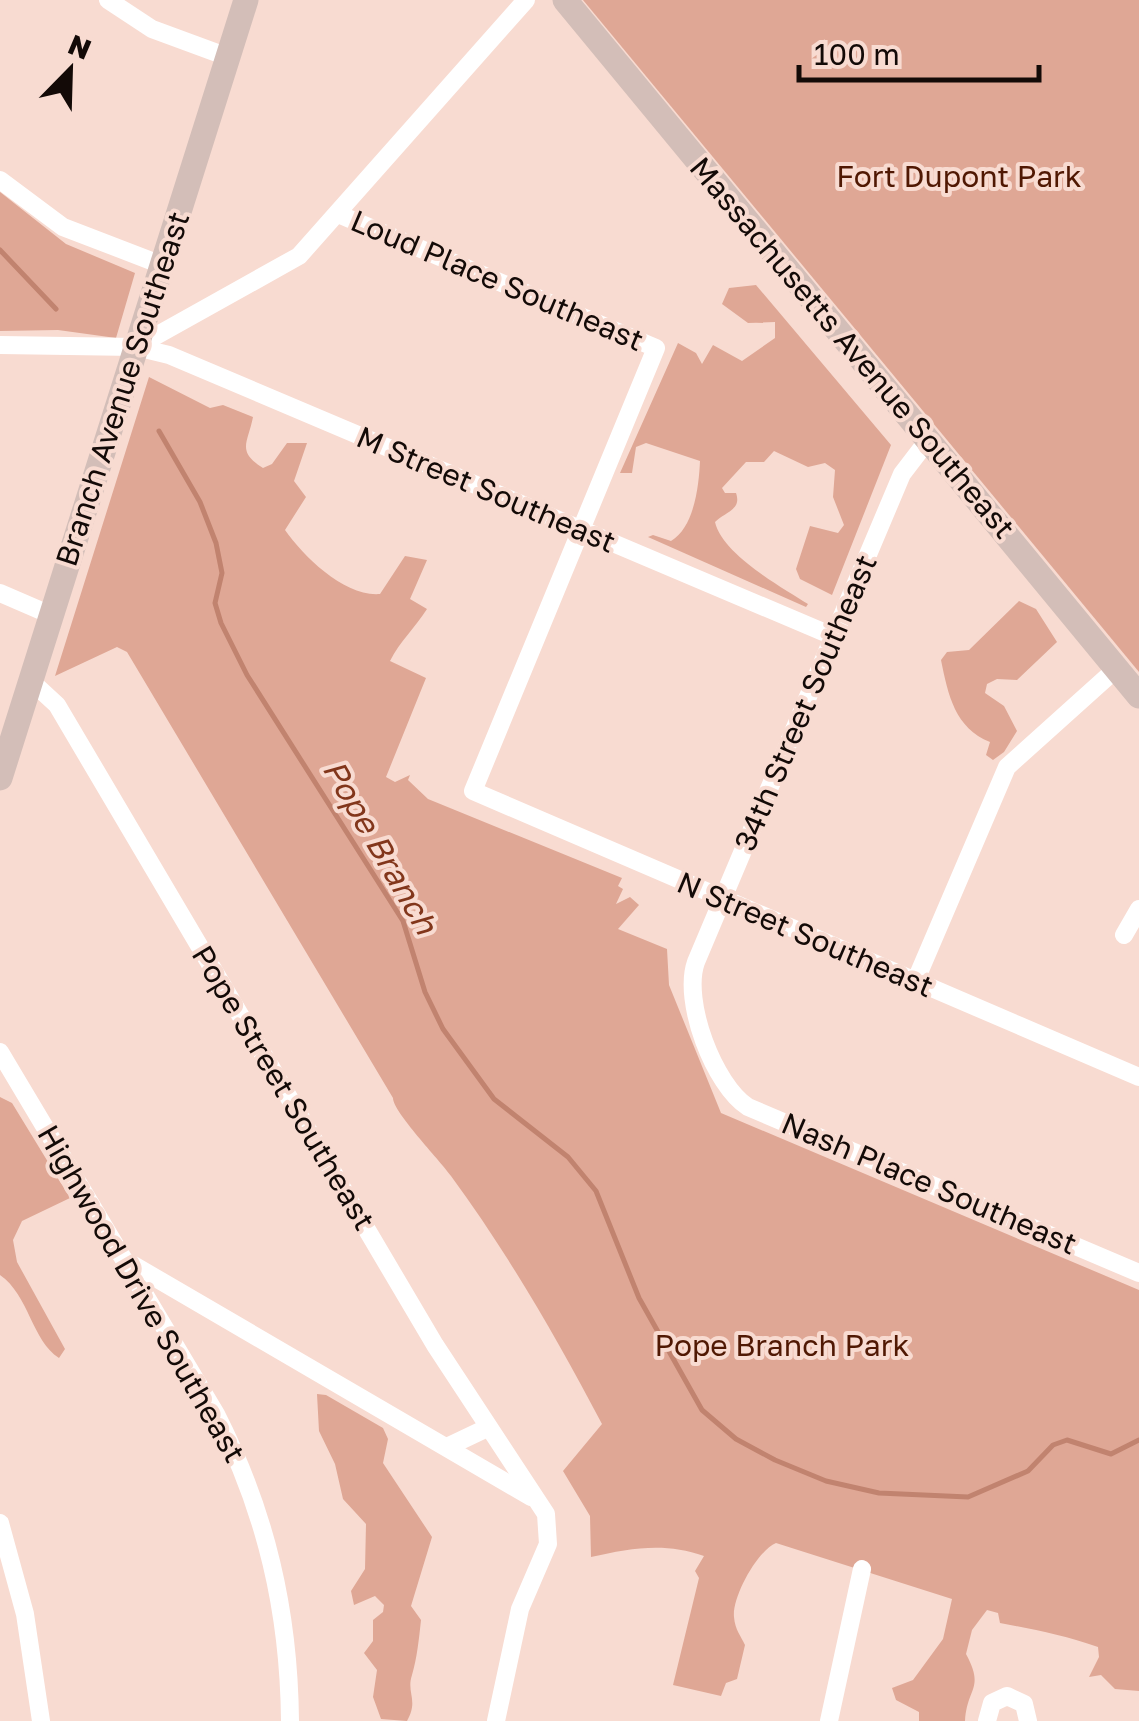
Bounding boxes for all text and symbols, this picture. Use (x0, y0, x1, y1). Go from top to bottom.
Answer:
north arrow (20, 20, 120, 120)
scale bar (799, 20, 1039, 82)
text: N (64, 27, 96, 66)
text: 100 m (814, 36, 900, 72)
street label: Massachusetts Avenue Southeast (683, 150, 1023, 545)
park label: Fort Dupont Park (836, 158, 1082, 194)
street label: Loud Place Southeast (346, 202, 649, 358)
street label: Branch Avenue Southeast (48, 207, 196, 571)
street label: M Street Southeast (352, 418, 621, 560)
street label: 34th Street Southeast (726, 549, 884, 856)
water label: Pope Branch (316, 753, 447, 941)
street label: N Street Southeast (672, 864, 939, 1004)
street label: Pope Street Southeast (185, 939, 383, 1236)
street label: Nash Place Southeast (776, 1105, 1082, 1262)
street label: Highwood Drive Southeast (30, 1119, 253, 1468)
park label: Pope Branch Park (655, 1327, 909, 1363)

